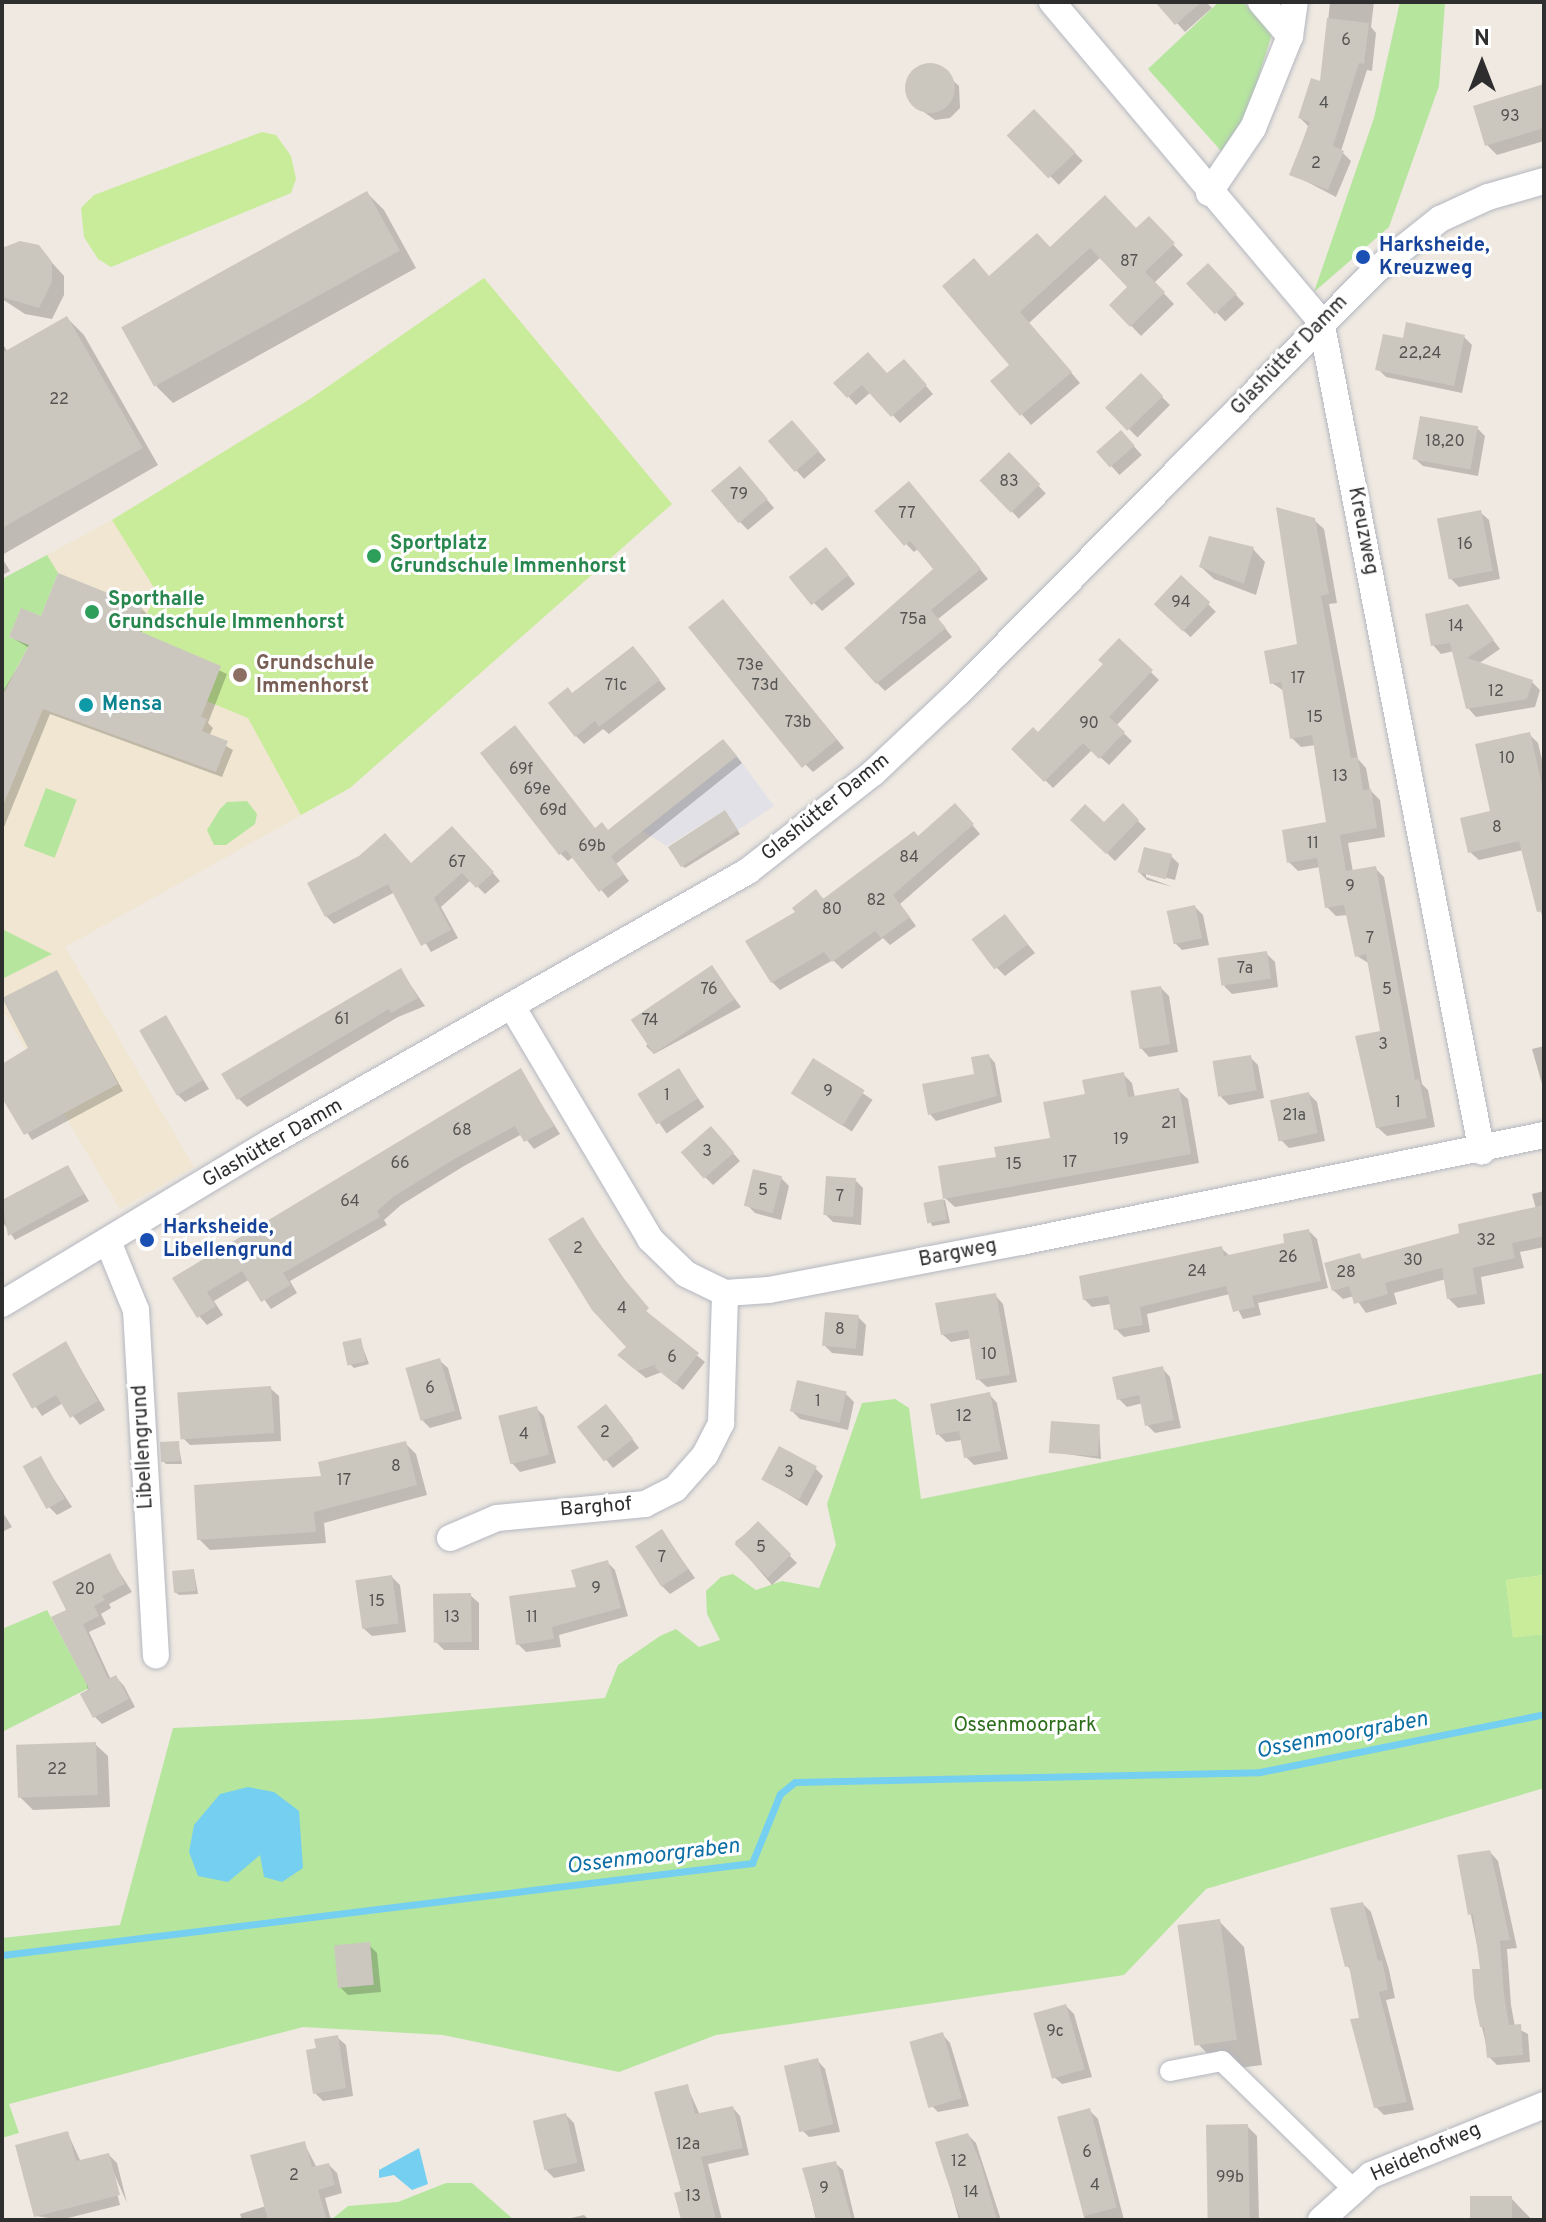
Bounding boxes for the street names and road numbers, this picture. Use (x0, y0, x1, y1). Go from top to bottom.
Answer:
street label: Glashütter Damm (1227, 291, 1353, 421)
street label: Kreuzweg (1342, 485, 1382, 577)
street label: Glashütter Damm (757, 749, 895, 867)
street label: Glashütter Damm (199, 1094, 347, 1194)
street label: Bargweg (917, 1235, 999, 1273)
street label: Libellengrund (129, 1384, 159, 1510)
street label: Barghof (559, 1493, 633, 1523)
street label: Heidehofweg (1367, 2118, 1485, 2188)

